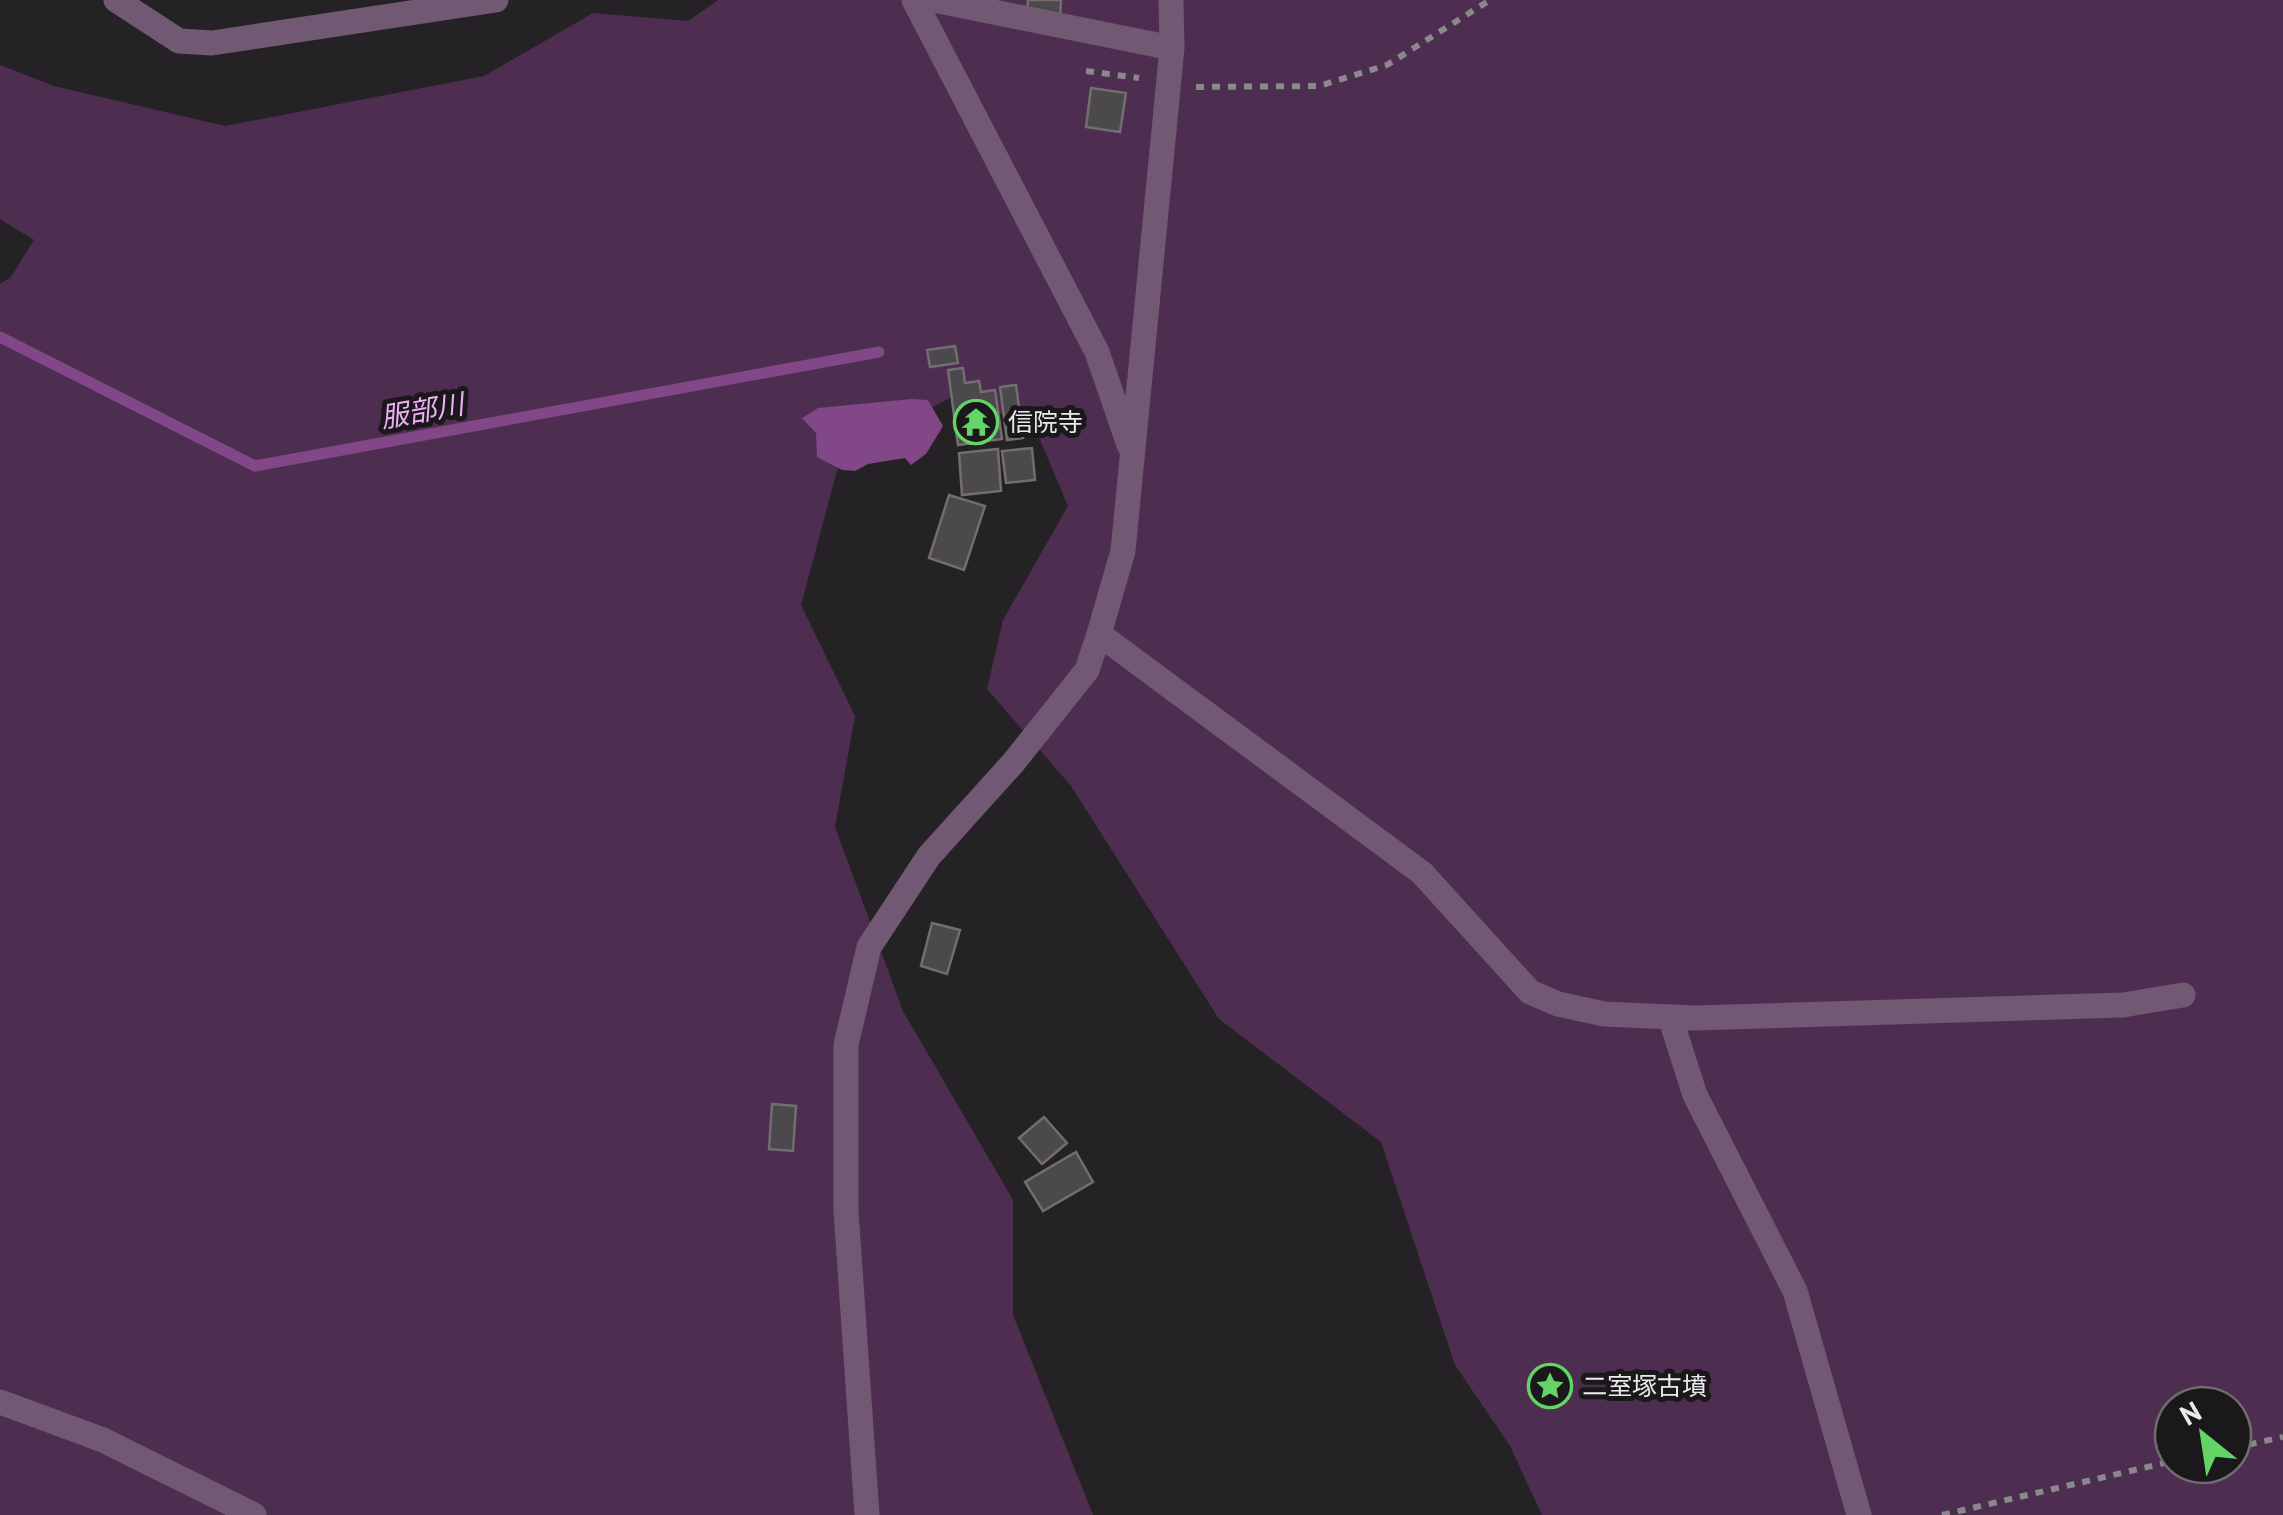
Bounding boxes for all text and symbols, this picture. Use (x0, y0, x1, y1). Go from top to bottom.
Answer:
water label: 服部川 (377, 384, 470, 436)
temple icon: 信院寺 (953, 399, 999, 445)
place label: 信院寺 (1008, 406, 1083, 438)
place icon: 二室塚古墳 (1527, 1363, 1573, 1409)
place label: 二室塚古墳 (1582, 1370, 1707, 1402)
north arrow (2153, 1385, 2253, 1485)
text: N (2173, 1392, 2207, 1434)

